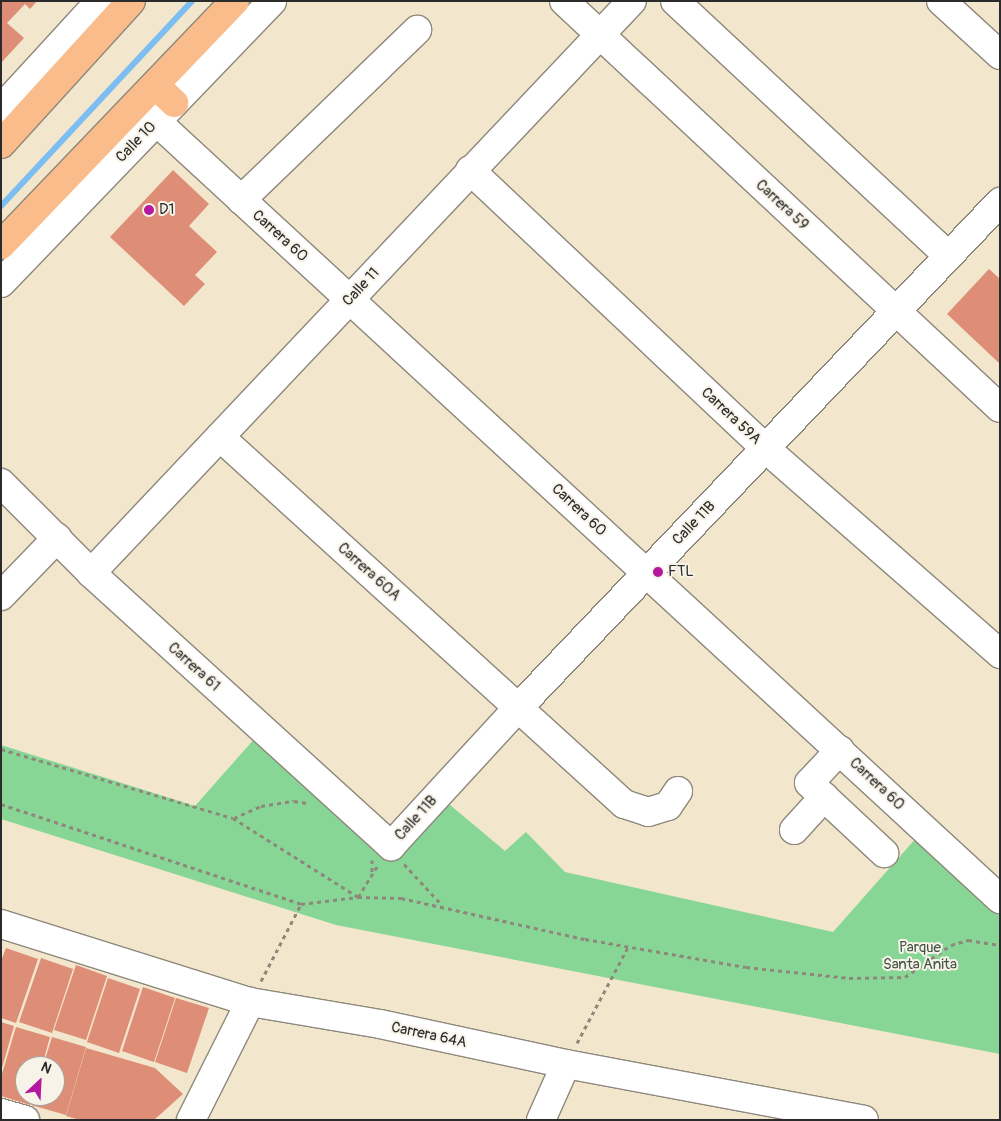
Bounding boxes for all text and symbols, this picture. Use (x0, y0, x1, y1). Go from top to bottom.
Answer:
street label: Calle 10 (112, 118, 160, 166)
street label: Carrera 59 (752, 176, 812, 234)
place label: D1 (159, 201, 174, 219)
marker: D1 (143, 204, 155, 216)
street label: Carrera 60 (248, 206, 312, 266)
street label: Calle 11 (339, 264, 383, 310)
street label: Carrera 59A (697, 384, 765, 448)
street label: Carrera 60 (548, 480, 610, 540)
street label: Calle 11B (669, 497, 719, 549)
street label: Carrera 60A (334, 539, 404, 605)
place label: FTL (668, 563, 694, 581)
marker: FTL (652, 566, 664, 578)
street label: Carrera 61 (164, 639, 224, 695)
street label: Carrera 60 (846, 754, 908, 814)
street label: Calle 11B (391, 792, 441, 844)
park label: Parque Santa Anita (883, 938, 957, 973)
street label: Carrera 64A (390, 1018, 468, 1052)
north arrow (15, 1056, 65, 1106)
text: N (38, 1058, 54, 1078)

